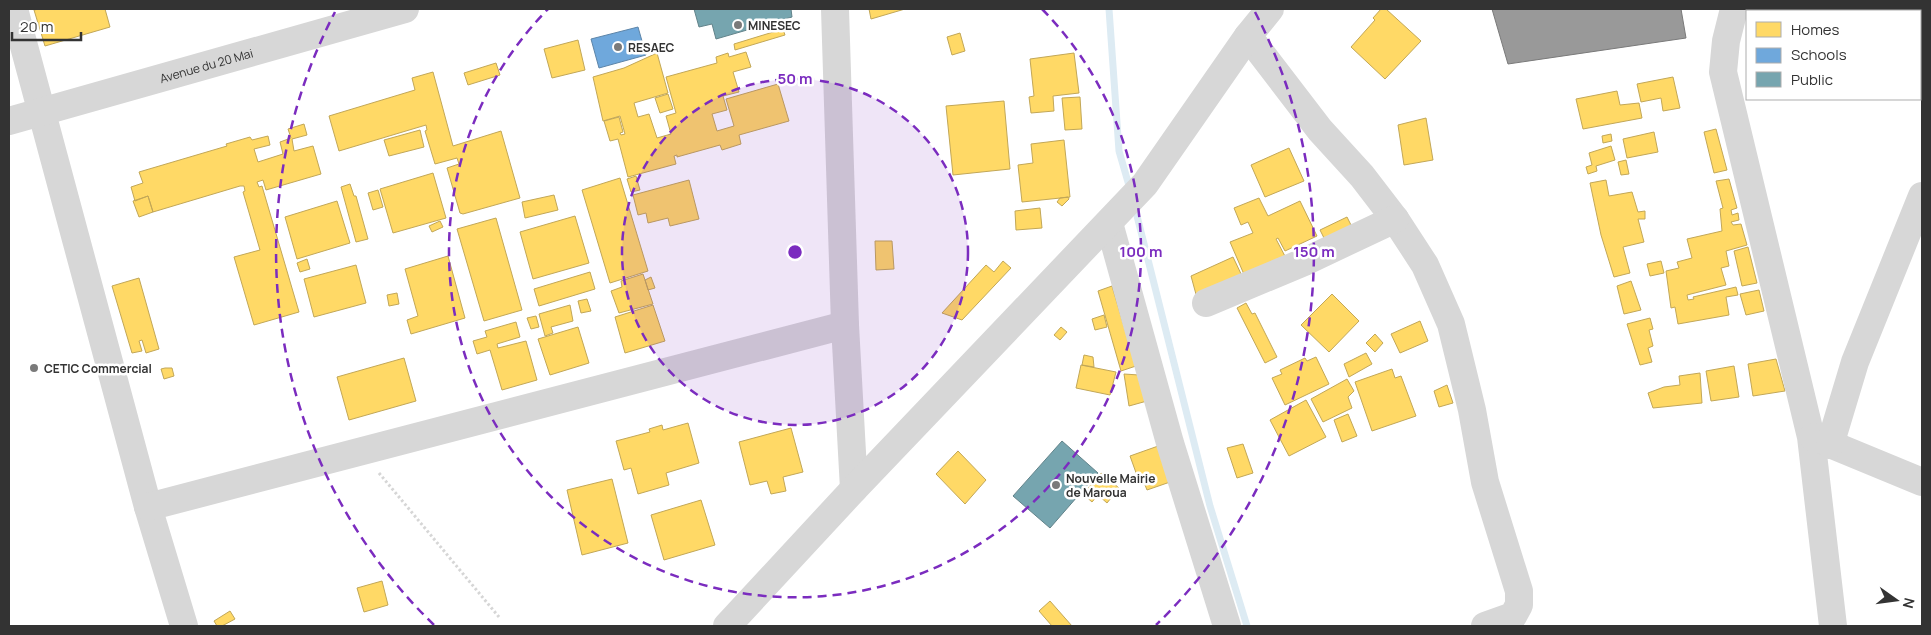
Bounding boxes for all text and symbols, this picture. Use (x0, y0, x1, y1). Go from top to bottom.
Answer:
scale bar (12, 10, 81, 42)
legend (1746, 10, 1921, 100)
text: 20 m (20, 16, 53, 37)
place label: MINESEC (748, 17, 801, 34)
marker: MINESEC (732, 19, 744, 31)
text: Homes (1791, 19, 1840, 40)
place label: RESAEC (628, 39, 675, 56)
marker: RESAEC (612, 41, 624, 53)
street label: Avenue du 20 Mai (158, 44, 255, 87)
text: Schools (1791, 44, 1847, 65)
text: 50 m (777, 68, 813, 89)
text: Public (1791, 69, 1833, 90)
text: 100 m (1120, 241, 1162, 262)
text: 150 m (1293, 241, 1335, 262)
centre of rings (786, 243, 804, 261)
place label: CETIC Commercial (44, 360, 152, 377)
marker: CETIC Commercial (28, 362, 40, 374)
place label: Nouvelle Mairie de Maroua (1066, 470, 1155, 501)
marker: Nouvelle Mairie de Maroua (1050, 479, 1062, 491)
north arrow (1871, 575, 1921, 625)
text: N (1899, 596, 1920, 610)

